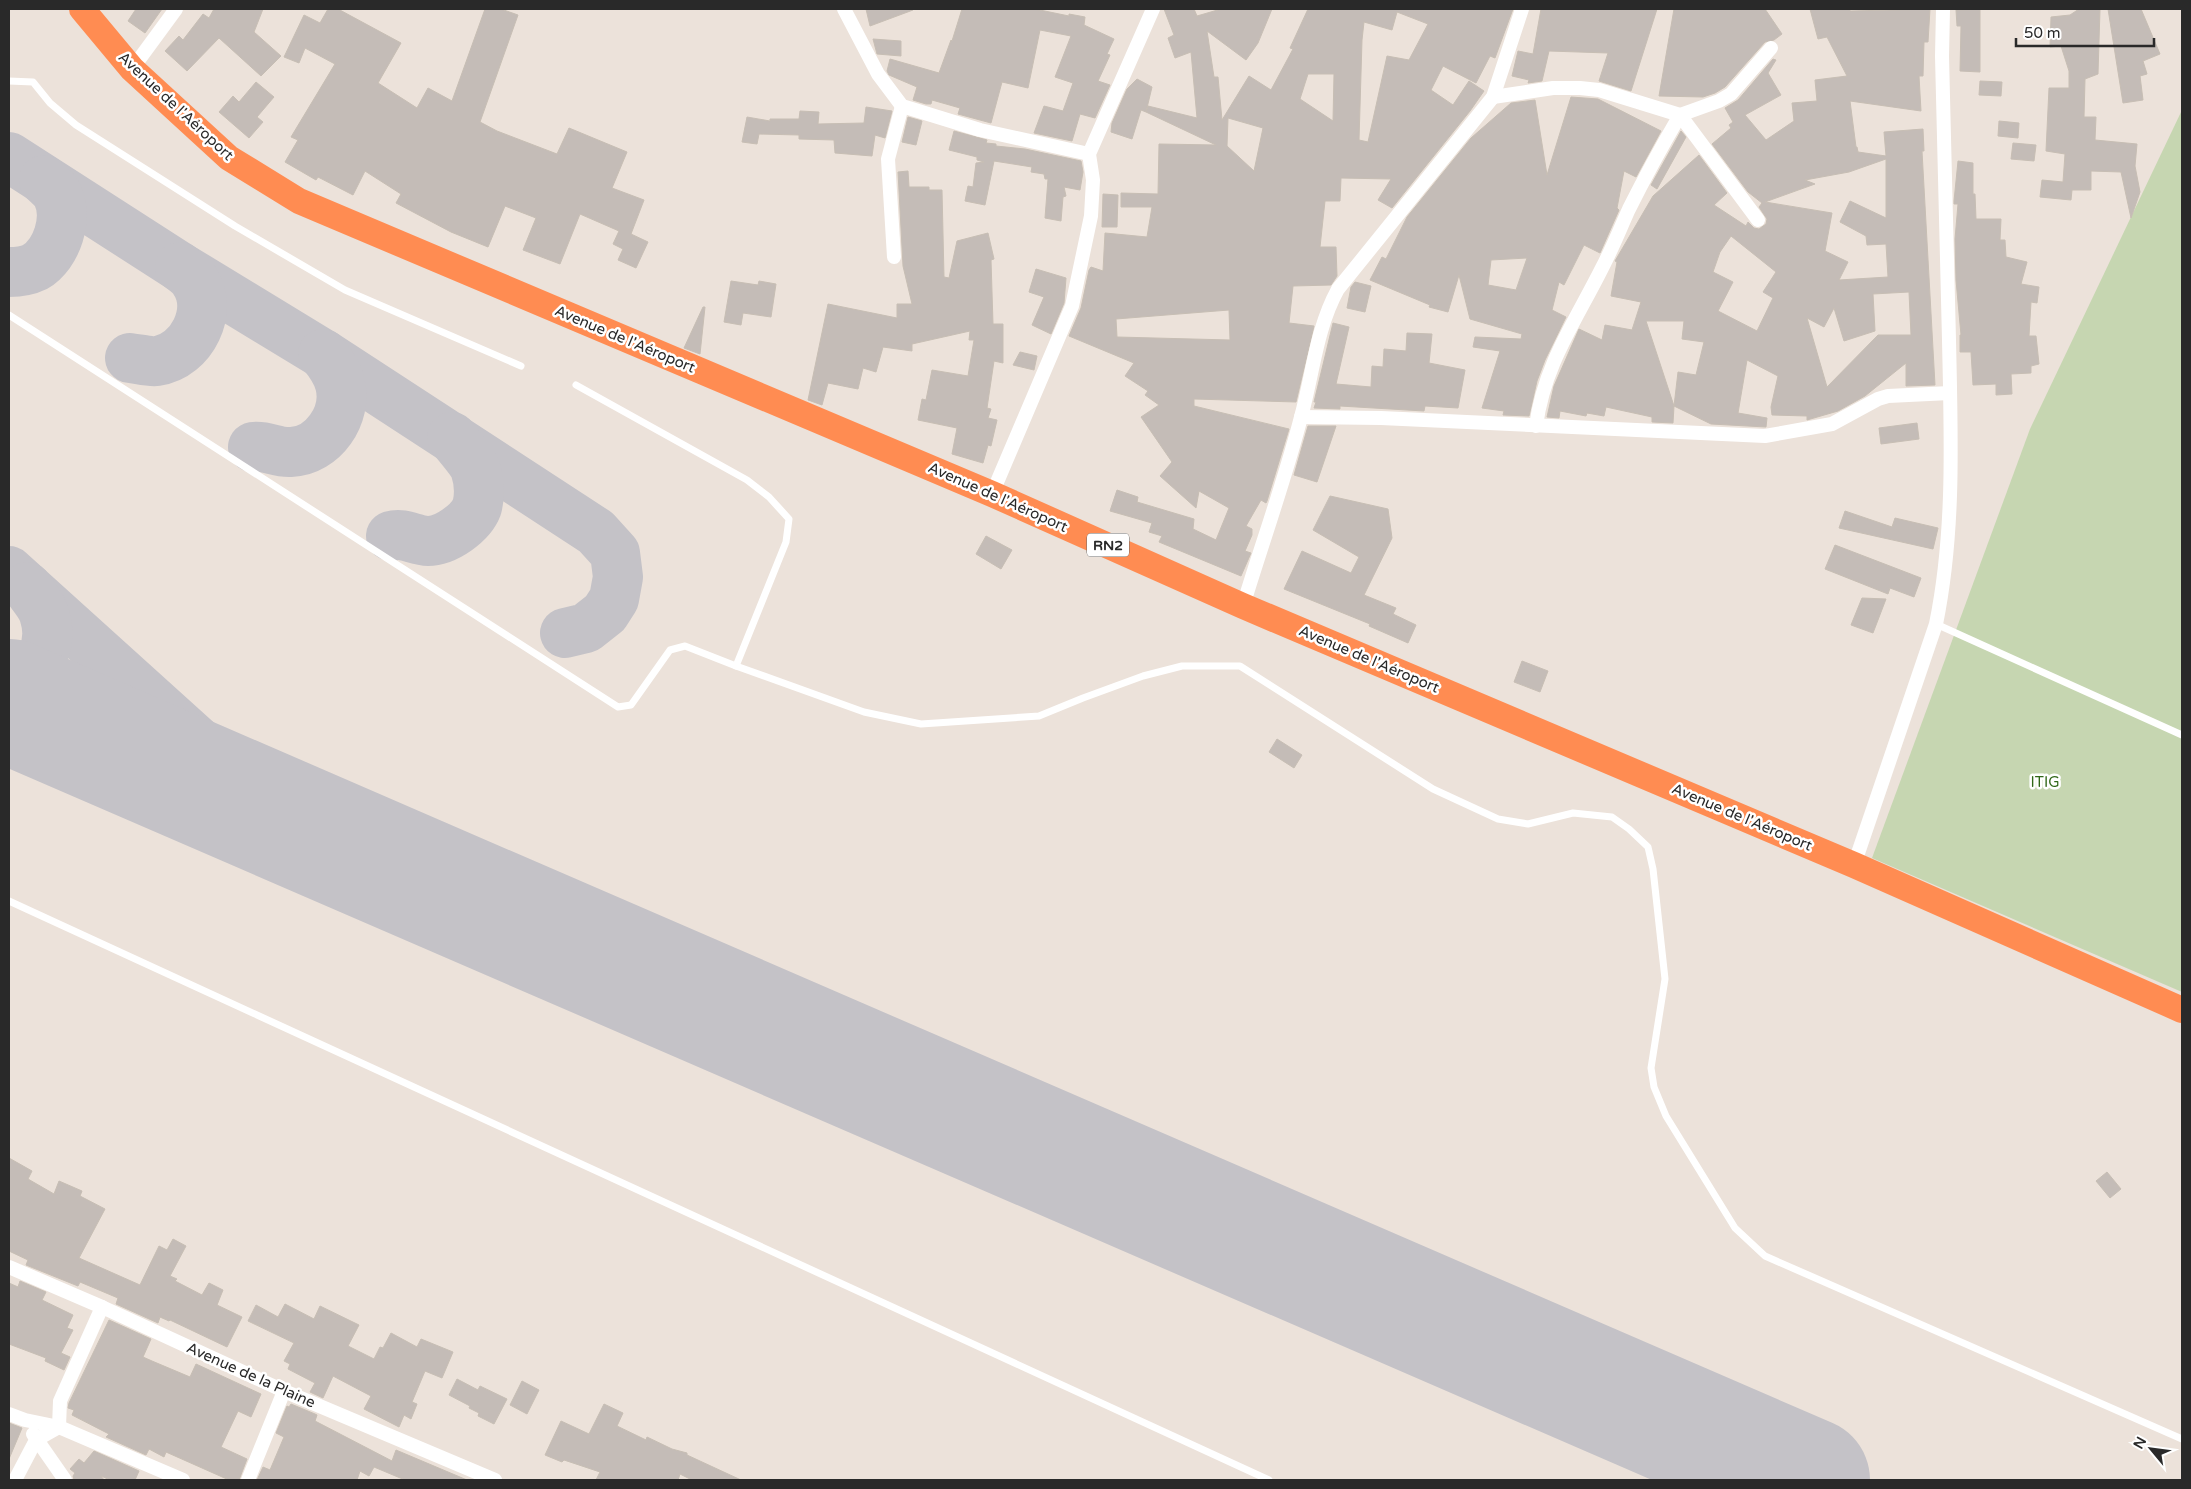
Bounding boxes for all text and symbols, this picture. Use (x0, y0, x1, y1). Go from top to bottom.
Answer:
scale bar (2016, 15, 2154, 47)
text: 50 m (2024, 24, 2061, 42)
street label: Avenue de l'Aéroport (115, 48, 237, 164)
street label: Avenue de l'Aéroport (552, 301, 698, 377)
street label: Avenue de l'Aéroport (925, 458, 1071, 536)
road number: RN2 (1087, 534, 1129, 556)
street label: Avenue de l'Aéroport (1296, 621, 1442, 697)
park label: ITIG (2030, 773, 2060, 791)
street label: Avenue de l'Aéroport (1669, 779, 1815, 855)
street label: Avenue de la Plaine (184, 1339, 318, 1411)
north arrow (2126, 1424, 2176, 1474)
text: N (2130, 1434, 2150, 1452)

